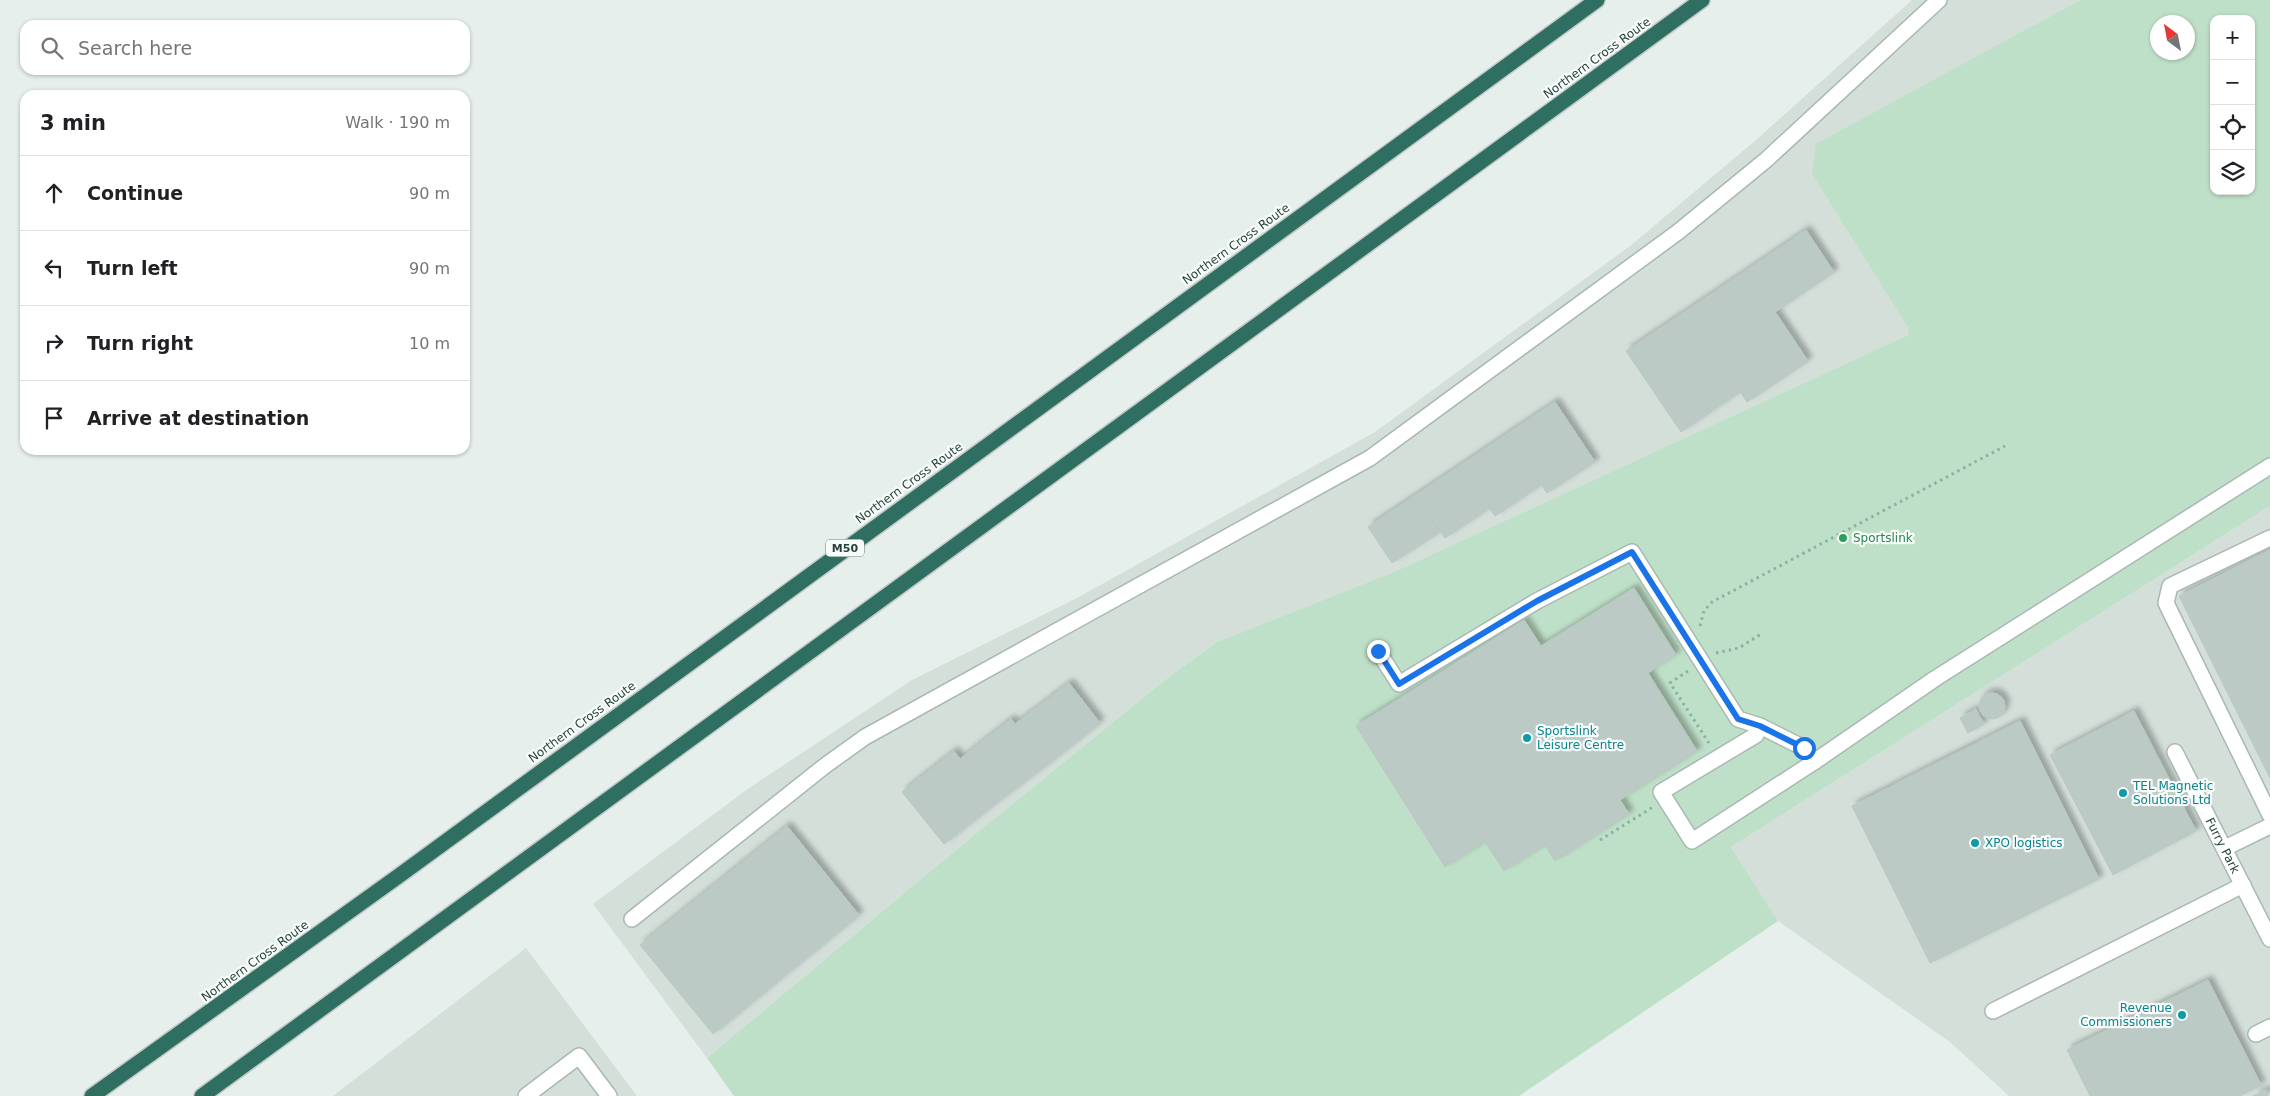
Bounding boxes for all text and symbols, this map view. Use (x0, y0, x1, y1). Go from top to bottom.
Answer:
street label: Northern Cross Route (1541, 15, 1653, 101)
north arrow (2150, 15, 2195, 60)
map controls (2210, 15, 2255, 195)
button: + (2210, 15, 2255, 60)
search box (20, 20, 470, 75)
icon: search (38, 34, 66, 62)
text: Search here (78, 37, 192, 59)
button: − (2210, 60, 2255, 105)
button: locate (2210, 105, 2255, 150)
text: 3 min (40, 111, 106, 135)
text: Walk · 190 m (345, 113, 450, 132)
button: layers (2210, 150, 2255, 195)
icon: ahead (40, 179, 68, 207)
text: Continue (87, 182, 183, 204)
text: 90 m (409, 184, 450, 203)
street label: Northern Cross Route (1180, 201, 1292, 287)
icon: left (40, 254, 68, 282)
text: Turn left (87, 257, 178, 279)
text: 90 m (409, 259, 450, 278)
icon: right (40, 329, 68, 357)
text: Turn right (87, 332, 193, 354)
text: 10 m (409, 334, 450, 353)
icon: arrive (40, 404, 68, 432)
text: Arrive at destination (87, 407, 309, 429)
street label: Northern Cross Route (853, 440, 965, 526)
place label: Sportslink (1853, 531, 1913, 545)
marker: Sportslink (1837, 532, 1849, 544)
road number: M50 (826, 540, 864, 556)
route end (1367, 640, 1390, 663)
street label: Northern Cross Route (526, 679, 638, 765)
place label: Sportslink Leisure Centre (1537, 724, 1624, 752)
marker: Sportslink Leisure Centre (1521, 732, 1533, 744)
route start (1793, 737, 1816, 760)
place label: TEL Magnetic Solutions Ltd (2132, 779, 2213, 807)
marker: TEL Magnetic Solutions Ltd (2117, 787, 2129, 799)
street label: Furry Park (2203, 816, 2243, 876)
place label: XPO logistics (1985, 836, 2062, 850)
marker: XPO logistics (1969, 837, 1981, 849)
street label: Northern Cross Route (199, 918, 311, 1004)
place label: Revenue Commissioners (2080, 1001, 2172, 1029)
marker: Revenue Commissioners (2176, 1009, 2188, 1021)

